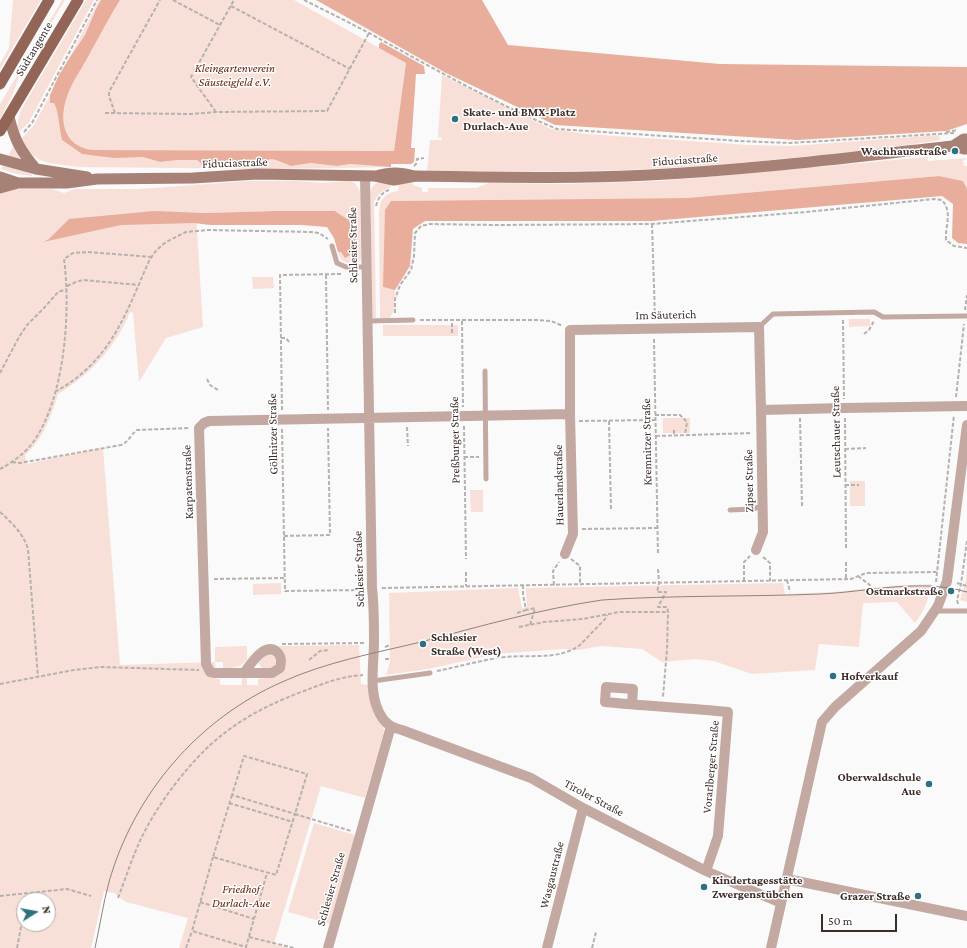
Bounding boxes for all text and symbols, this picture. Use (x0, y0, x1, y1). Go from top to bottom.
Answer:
street label: Südtangente (12, 19, 56, 79)
park label: Kleingartenverein Säusteigfeld e.V. (195, 61, 275, 89)
place label: Skate- und BMX-Platz Durlach-Aue (463, 105, 575, 133)
marker: Skate- und BMX-Platz Durlach-Aue (450, 114, 460, 124)
place label: Wachhausstraße (861, 144, 947, 158)
marker: Wachhausstraße (950, 146, 960, 156)
street label: Fiduciastraße (652, 151, 718, 169)
street label: Fiduciastraße (202, 155, 268, 171)
street label: Schlesier Straße (345, 207, 361, 283)
street label: Im Säuterich (635, 307, 697, 323)
street label: Leutschauer Straße (828, 386, 844, 478)
street label: Göllnitzer Straße (265, 393, 281, 475)
street label: Preßburger Straße (447, 396, 463, 484)
street label: Kremnitzer Straße (639, 398, 655, 486)
street label: Hauerlandstraße (551, 444, 567, 526)
street label: Karpatenstraße (180, 445, 196, 519)
street label: Zipser Straße (741, 449, 757, 513)
street label: Schlesier Straße (350, 531, 368, 607)
place label: Ostmarkstraße (866, 584, 943, 598)
marker: Ostmarkstraße (946, 586, 956, 596)
place label: Schlesier Straße (West) (431, 630, 502, 658)
marker: Schlesier Straße (West) (418, 639, 428, 649)
place label: Hofverkauf (841, 669, 898, 683)
marker: Hofverkauf (828, 671, 838, 681)
street label: Vorarlberger Straße (700, 720, 722, 814)
place label: Oberwaldschule Aue (837, 770, 921, 798)
street label: Tiroler Straße (562, 776, 626, 820)
marker: Oberwaldschule Aue (924, 779, 934, 789)
street label: Wasgaustraße (537, 840, 567, 910)
street label: Schlesier Straße (314, 850, 348, 928)
place label: Kindertagesstätte Zwergenstübchen (712, 873, 803, 901)
park label: Friedhof Durlach-Aue (212, 882, 270, 910)
marker: Kindertagesstätte Zwergenstübchen (699, 882, 709, 892)
place label: Grazer Straße (840, 889, 910, 903)
marker: Grazer Straße (913, 891, 923, 901)
north arrow (16, 892, 56, 932)
text: N (40, 905, 53, 915)
scale bar (823, 906, 899, 932)
text: 50 m (828, 914, 852, 928)

